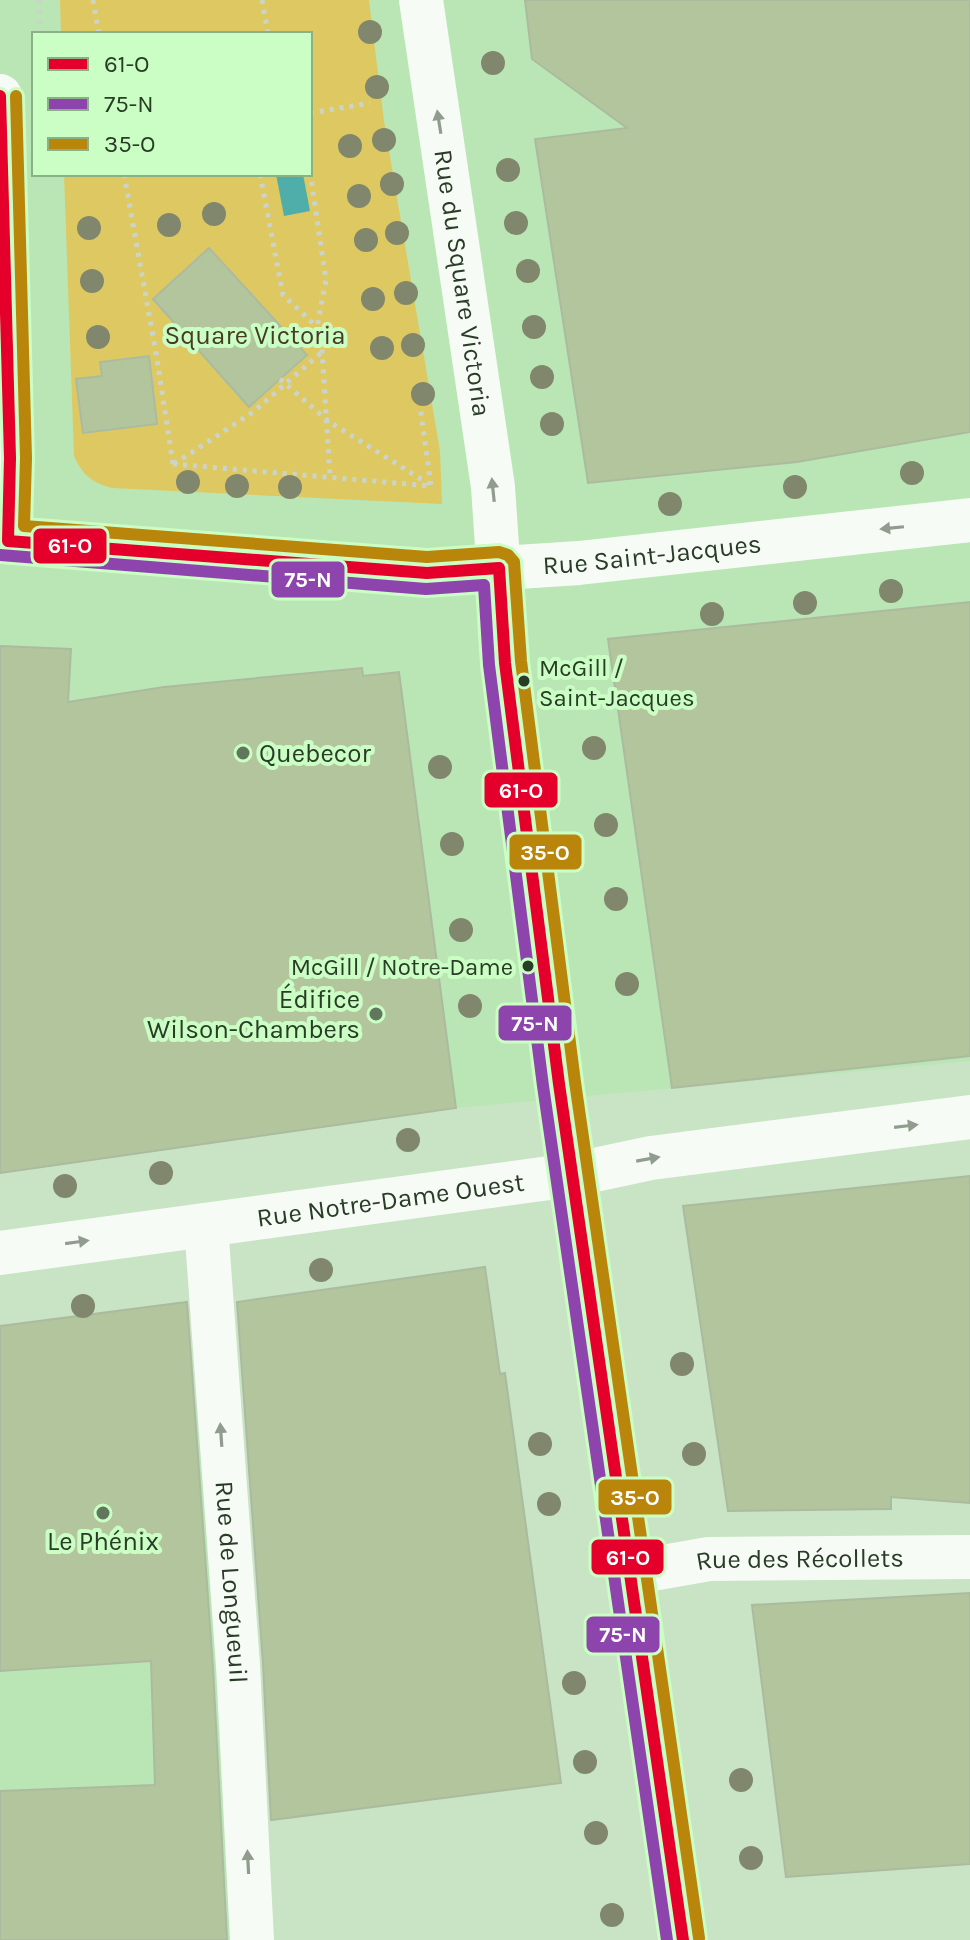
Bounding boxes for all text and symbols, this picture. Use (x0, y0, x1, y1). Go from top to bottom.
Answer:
legend (32, 32, 312, 176)
text: 61-O (104, 50, 150, 78)
text: 75-N (104, 90, 154, 118)
one-way arrow (432, 109, 445, 134)
text: 35-O (104, 130, 156, 158)
street label: Rue du Square Victoria (427, 147, 497, 419)
park label: Square Victoria (164, 320, 346, 351)
one-way arrow (486, 477, 499, 502)
one-way arrow (880, 522, 905, 535)
line badge: 61-O (32, 527, 108, 565)
street label: Rue Saint-Jacques (542, 528, 763, 581)
text: 61-O (48, 533, 92, 559)
line badge: 75-N (270, 560, 346, 599)
text: 75-N (284, 567, 332, 593)
place label: McGill / Saint-Jacques (539, 654, 695, 712)
marker: McGill / Saint-Jacques (516, 673, 532, 689)
place label: Quebecor (259, 738, 371, 769)
marker: Quebecor (234, 744, 252, 762)
line badge: 61-O (483, 771, 559, 809)
text: 61-O (499, 778, 543, 804)
line badge: 35-O (508, 833, 583, 871)
text: 35-O (520, 840, 570, 866)
place label: McGill / Notre-Dame (291, 953, 513, 981)
marker: McGill / Notre-Dame (520, 958, 536, 974)
place label: Édifice Wilson-Chambers (147, 983, 360, 1045)
line badge: 75-N (497, 1004, 573, 1042)
marker: Édifice Wilson-Chambers (367, 1005, 385, 1023)
text: 75-N (511, 1011, 559, 1037)
one-way arrow (894, 1119, 919, 1132)
one-way arrow (636, 1153, 661, 1165)
street label: Rue Notre-Dame Ouest (255, 1167, 526, 1234)
one-way arrow (65, 1235, 90, 1248)
one-way arrow (214, 1422, 227, 1447)
line badge: 35-O (597, 1478, 673, 1516)
street label: Rue de Longueuil (209, 1480, 254, 1684)
text: 35-O (610, 1485, 660, 1511)
marker: Le Phénix (94, 1504, 112, 1522)
place label: Le Phénix (47, 1526, 159, 1557)
line badge: 61-O (590, 1538, 665, 1576)
street label: Rue des Récollets (693, 1543, 904, 1577)
text: 61-O (606, 1545, 650, 1571)
line badge: 75-N (585, 1615, 661, 1654)
text: 75-N (599, 1622, 647, 1648)
one-way arrow (241, 1849, 254, 1874)

